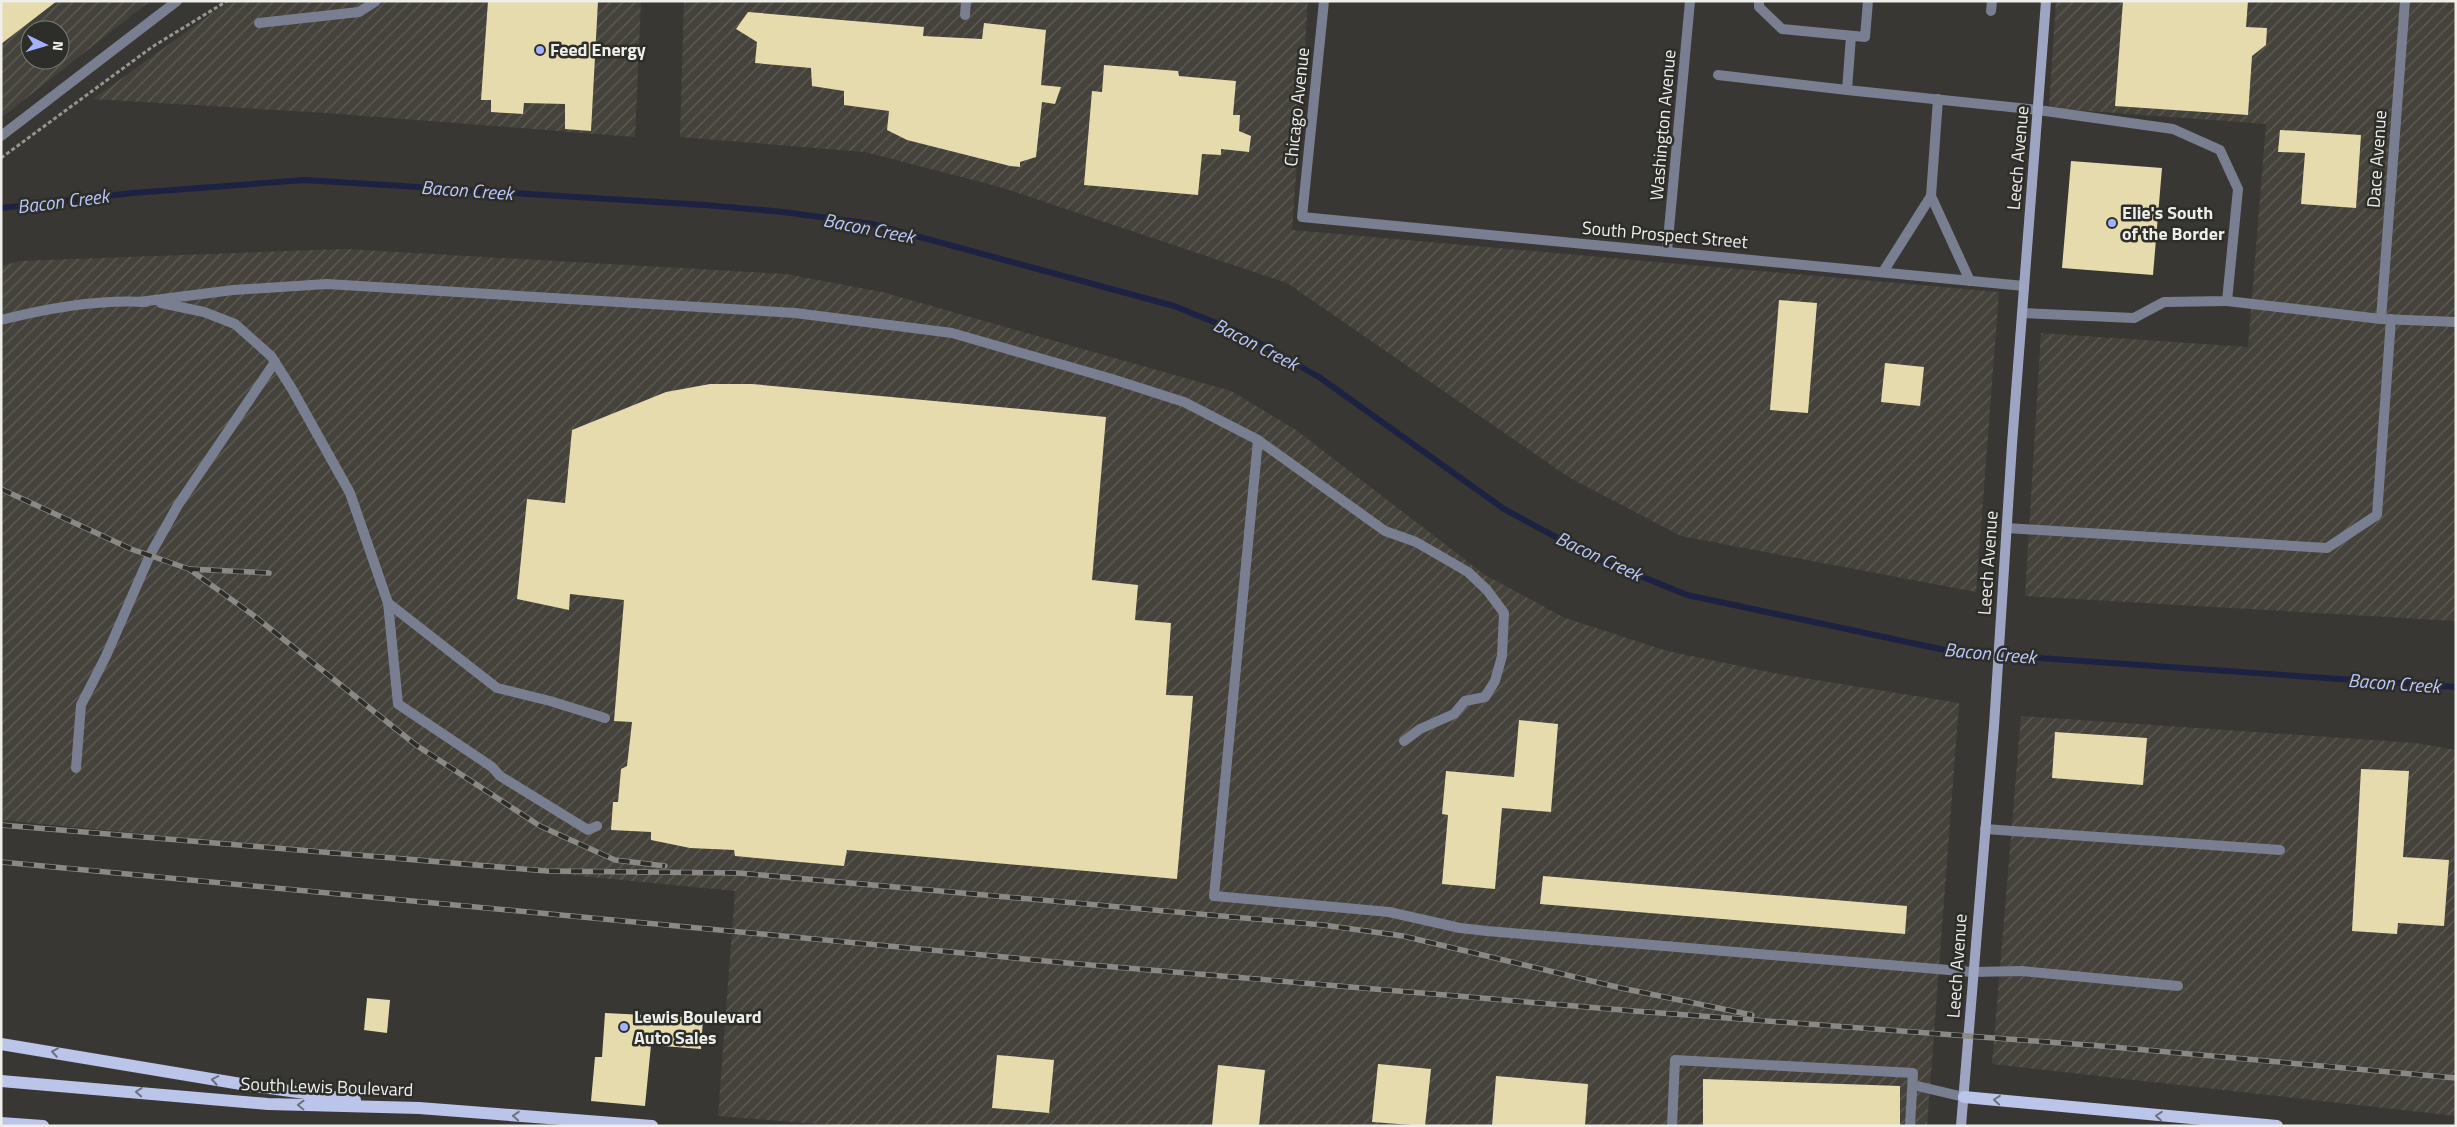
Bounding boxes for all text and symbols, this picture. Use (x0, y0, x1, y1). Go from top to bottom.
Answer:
north arrow (20, 20, 70, 70)
place label: Feed Energy (550, 36, 646, 63)
text: N (48, 40, 69, 52)
marker: Feed Energy (534, 44, 546, 56)
street label: Chicago Avenue (1277, 46, 1316, 168)
street label: Washington Avenue (1642, 48, 1683, 202)
street label: Leech Avenue (1999, 105, 2036, 211)
street label: Dace Avenue (2360, 109, 2393, 209)
water label: Bacon Creek (420, 172, 517, 207)
water label: Bacon Creek (15, 180, 113, 221)
place label: Elie's South of the Border (2122, 199, 2225, 247)
water label: Bacon Creek (821, 204, 920, 251)
street label: South Prospect Street (1581, 214, 1750, 255)
marker: Elie's South of the Border (2106, 217, 2118, 229)
water label: Bacon Creek (1208, 310, 1306, 379)
street label: Leech Avenue (1970, 510, 2005, 616)
water label: Bacon Creek (1551, 523, 1650, 589)
water label: Bacon Creek (1943, 634, 2040, 671)
water label: Bacon Creek (2347, 665, 2444, 700)
street label: Leech Avenue (1939, 913, 1974, 1019)
place label: Lewis Boulevard Auto Sales (634, 1003, 762, 1051)
marker: Lewis Boulevard Auto Sales (618, 1021, 630, 1033)
one-way arrow (51, 1047, 59, 1057)
street label: South Lewis Boulevard (240, 1070, 414, 1103)
one-way arrow (211, 1075, 219, 1085)
one-way arrow (134, 1086, 142, 1097)
one-way arrow (1993, 1095, 2001, 1106)
one-way arrow (296, 1100, 304, 1111)
one-way arrow (511, 1110, 519, 1121)
one-way arrow (2155, 1110, 2163, 1121)

